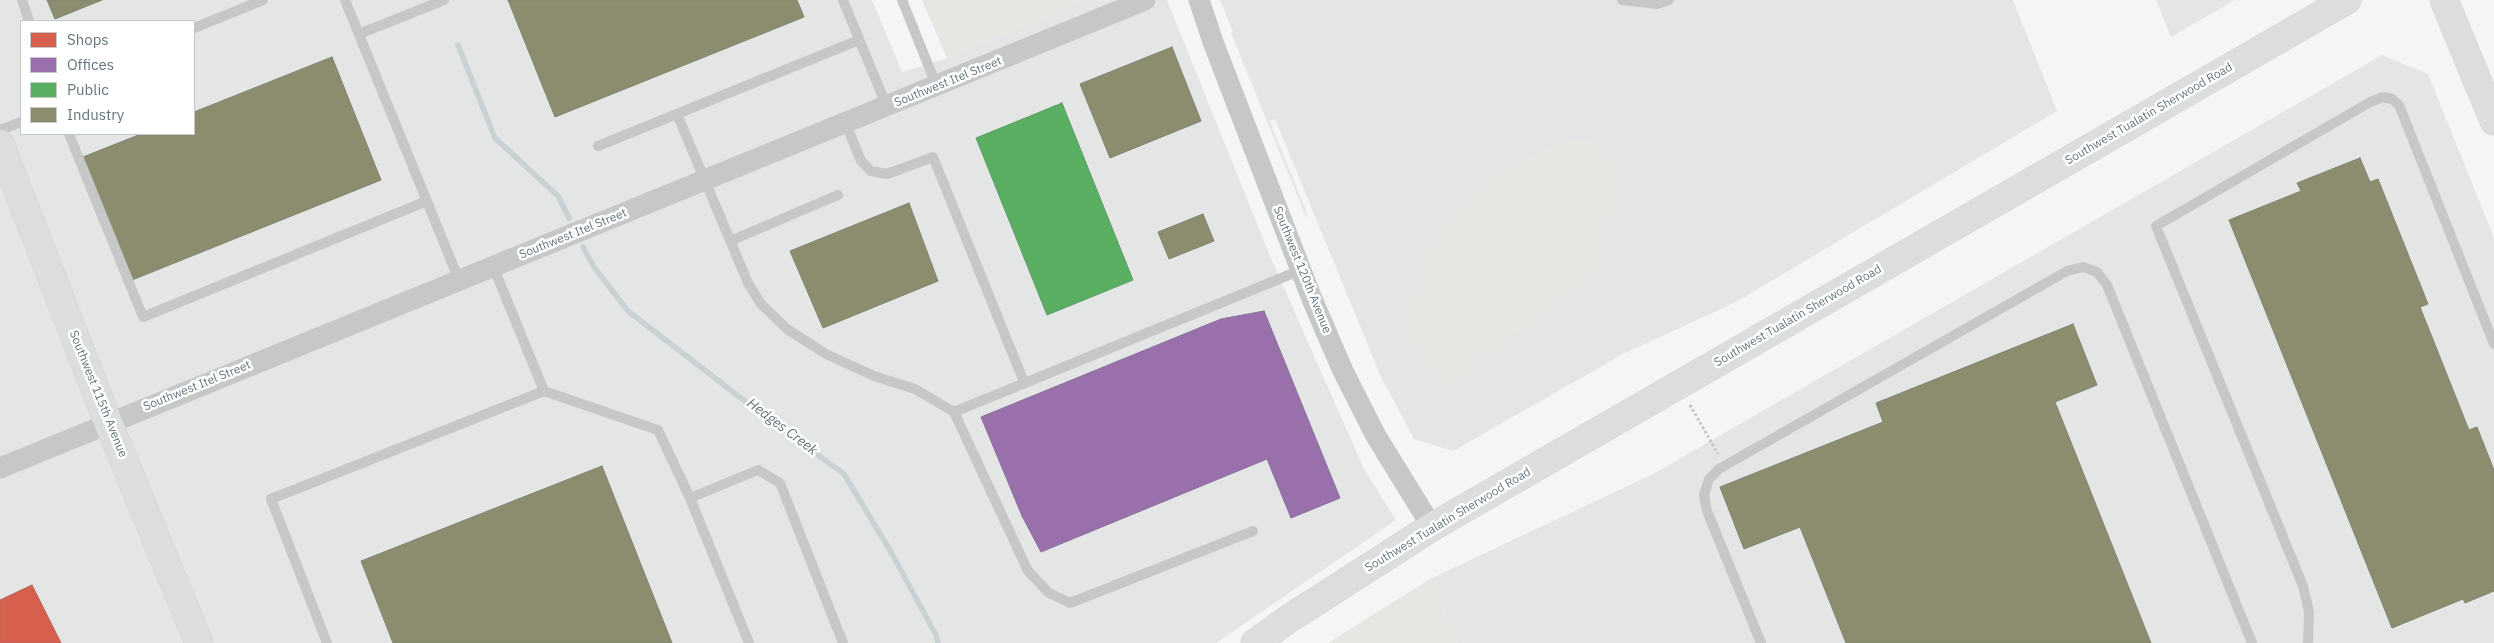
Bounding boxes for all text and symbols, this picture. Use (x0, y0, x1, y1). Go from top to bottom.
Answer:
legend (20, 20, 195, 135)
text: Shops (67, 30, 109, 49)
street label: Southwest Itel Street (892, 54, 1004, 110)
text: Offices (67, 55, 114, 74)
street label: Southwest Tualatin Sherwood Road (2063, 60, 2235, 168)
text: Public (67, 80, 109, 99)
text: Industry (67, 105, 124, 124)
street label: Southwest 120th Avenue (1270, 204, 1334, 336)
street label: Southwest Itel Street (517, 206, 629, 262)
street label: Southwest Tualatin Sherwood Road (1712, 262, 1884, 370)
street label: Southwest 115th Avenue (66, 328, 130, 460)
street label: Southwest Itel Street (141, 358, 253, 414)
water label: Hedges Creek (743, 395, 821, 459)
street label: Southwest Tualatin Sherwood Road (1362, 465, 1534, 575)

